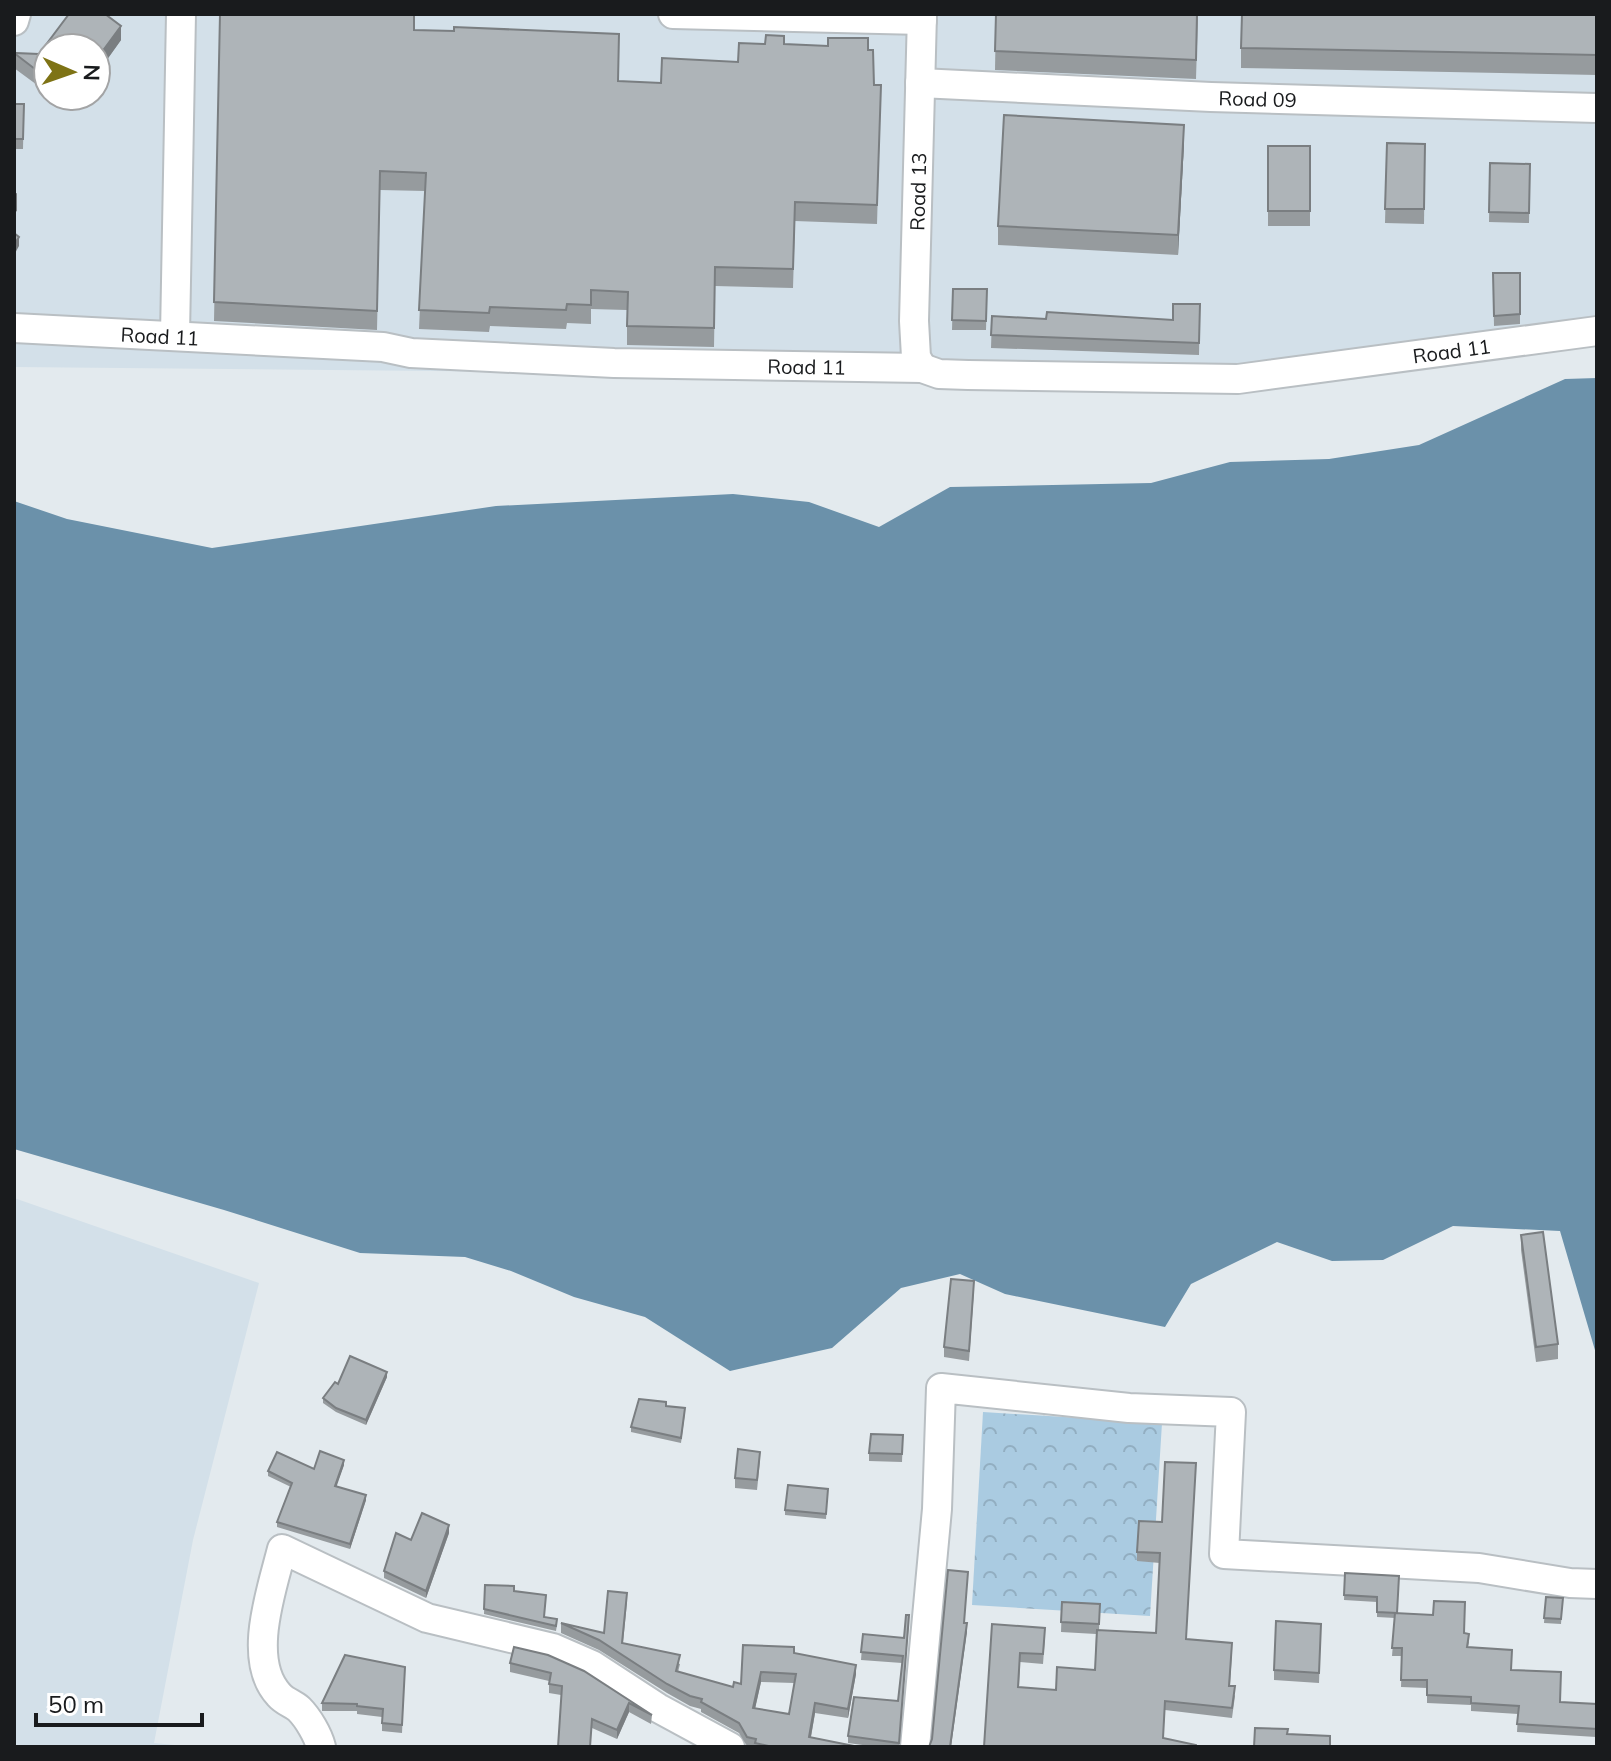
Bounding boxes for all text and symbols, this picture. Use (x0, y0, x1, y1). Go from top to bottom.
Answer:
north arrow (32, 32, 112, 112)
text: N (78, 64, 106, 81)
street label: Road 09 (1218, 85, 1297, 112)
street label: Road 13 (904, 152, 931, 231)
street label: Road 11 (120, 321, 200, 350)
street label: Road 11 (1411, 333, 1492, 368)
street label: Road 11 (767, 353, 846, 379)
scale bar (36, 1677, 202, 1727)
text: 50 m (48, 1689, 104, 1719)

